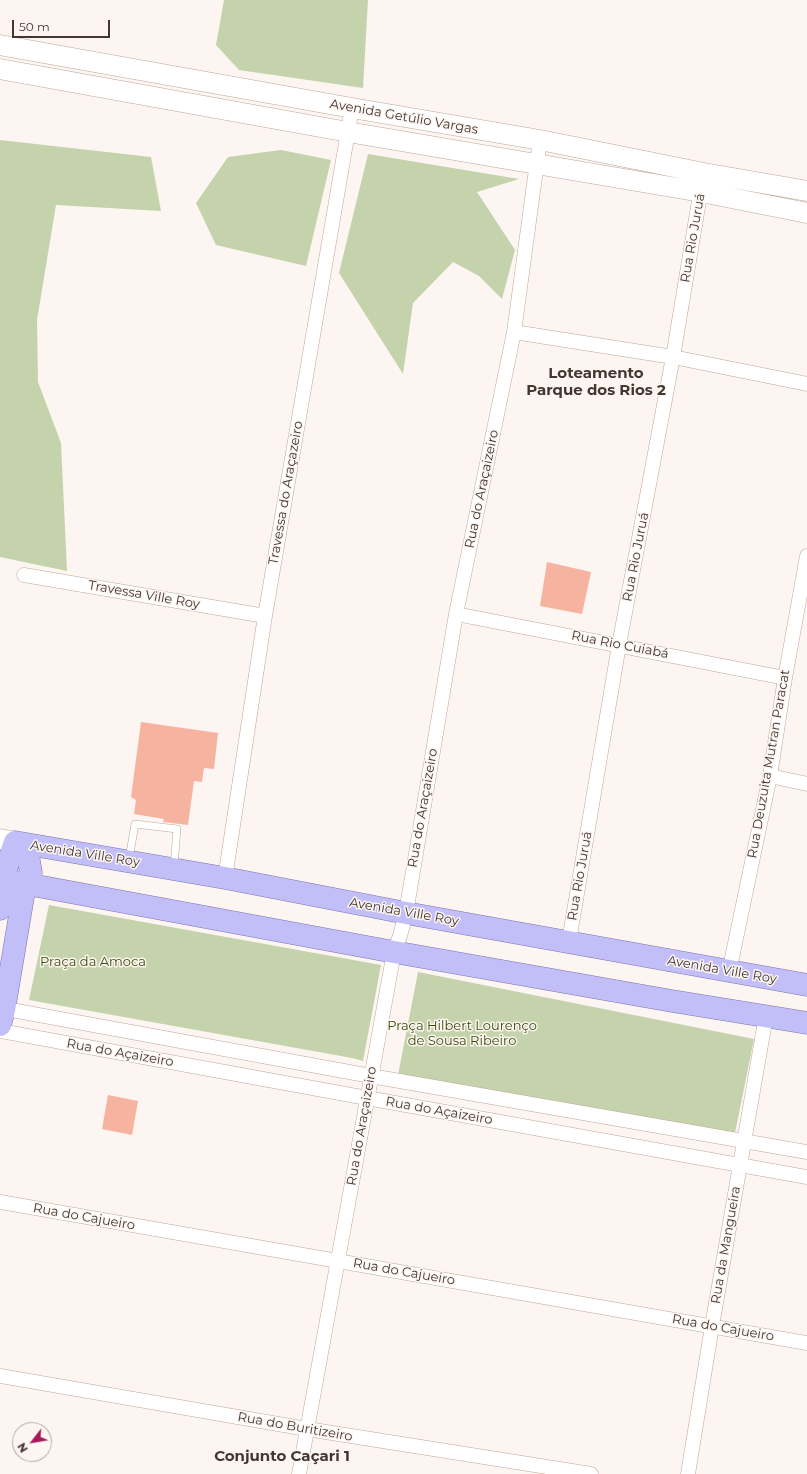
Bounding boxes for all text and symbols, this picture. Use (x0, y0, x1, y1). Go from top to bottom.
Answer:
scale bar (14, 12, 112, 38)
text: 50 m (19, 19, 50, 34)
street label: Avenida Getúlio Vargas (329, 96, 479, 138)
street label: Rua Rio Juruá (677, 192, 709, 284)
district label: Loteamento Parque dos Rios 2 (526, 365, 666, 400)
street label: Travessa do Araçazeiro (266, 420, 306, 566)
street label: Rua do Araçaizeiro (462, 428, 502, 550)
street label: Rua Rio Juruá (620, 511, 652, 603)
street label: Travessa Ville Roy (87, 578, 201, 612)
street label: Rua Rio Cuiabá (570, 628, 670, 662)
street label: Rua Deuzuita Mutran Paracat (745, 668, 793, 860)
street label: Rua do Araçaizeiro (405, 747, 441, 869)
street label: Rua Rio Juruá (564, 830, 596, 922)
street label: Avenida Ville Roy (29, 838, 141, 870)
street label: Avenida Ville Roy (348, 895, 460, 929)
street label: Avenida Ville Roy (666, 953, 778, 987)
park label: Praça da Amoca (40, 954, 146, 970)
park label: Praça Hilbert Lourenço de Sousa Ribeiro (387, 1018, 537, 1049)
street label: Rua do Açaizeiro (65, 1036, 175, 1070)
street label: Rua do Araçaizeiro (344, 1065, 380, 1187)
street label: Rua do Açaizeiro (384, 1094, 494, 1128)
street label: Rua da Mangueira (708, 1185, 744, 1305)
street label: Rua do Cajueiro (32, 1200, 136, 1234)
street label: Rua do Cajueiro (352, 1255, 456, 1289)
street label: Rua do Cajueiro (671, 1311, 775, 1345)
street label: Rua do Buritizeiro (236, 1409, 354, 1445)
north arrow (12, 1422, 52, 1462)
text: N (14, 1440, 31, 1455)
district label: Conjunto Caçari 1 (214, 1448, 350, 1466)

